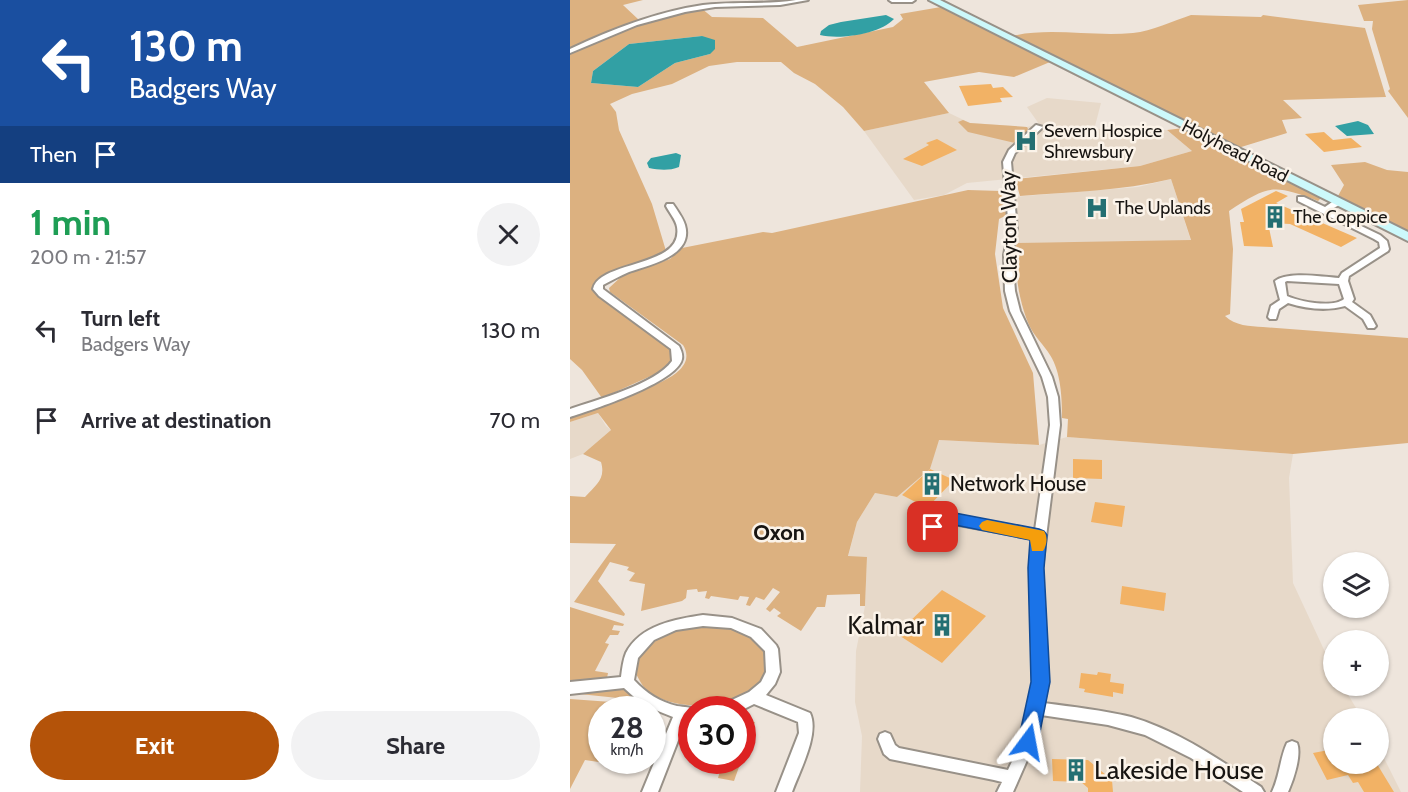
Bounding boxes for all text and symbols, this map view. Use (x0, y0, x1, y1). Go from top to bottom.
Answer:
text: 130 m (129, 20, 243, 72)
icon: left (30, 24, 108, 102)
text: Badgers Way (129, 72, 277, 105)
street label: Holyhead Road (1178, 115, 1292, 187)
place label: Severn Hospice Shrewsbury (1044, 120, 1162, 163)
hospital icon: Severn Hospice Shrewsbury (1013, 128, 1039, 154)
icon: arrive (89, 138, 122, 171)
text: Then (30, 141, 77, 168)
street label: Clayton Way (995, 170, 1022, 283)
hospital icon: The Uplands (1084, 195, 1110, 221)
place label: The Uplands (1115, 197, 1211, 219)
text: 1 min (30, 200, 111, 244)
button: close (477, 203, 540, 266)
building icon: The Coppice (1262, 204, 1288, 230)
place label: The Coppice (1293, 206, 1387, 228)
text: 200 m · 21:57 (30, 245, 146, 269)
text: Turn left (81, 305, 160, 332)
icon: left (30, 314, 63, 347)
text: 130 m (481, 317, 540, 344)
text: Badgers Way (81, 332, 190, 356)
icon: arrive (30, 404, 63, 437)
text: Arrive at destination (81, 407, 271, 434)
text: 70 m (490, 407, 540, 434)
building icon: Network House (919, 471, 945, 497)
place label: Network House (950, 471, 1087, 496)
pin (907, 501, 958, 552)
icon: arrive (916, 510, 949, 543)
district label: Oxon (753, 519, 805, 546)
map controls (1323, 552, 1389, 774)
button: layers (1323, 552, 1389, 618)
place label: Kalmar (847, 609, 925, 641)
building icon: Kalmar (929, 612, 955, 638)
button: + (1323, 630, 1389, 696)
speed limit sign: 30 (678, 696, 756, 774)
button: − (1323, 708, 1389, 774)
text: 28 (610, 709, 644, 746)
position arrow (996, 710, 1060, 774)
button: Exit (30, 711, 279, 780)
button: Share (291, 711, 540, 780)
text: km/h (611, 741, 643, 759)
place label: Lakeside House (1094, 754, 1264, 786)
building icon: Lakeside House (1063, 757, 1089, 783)

